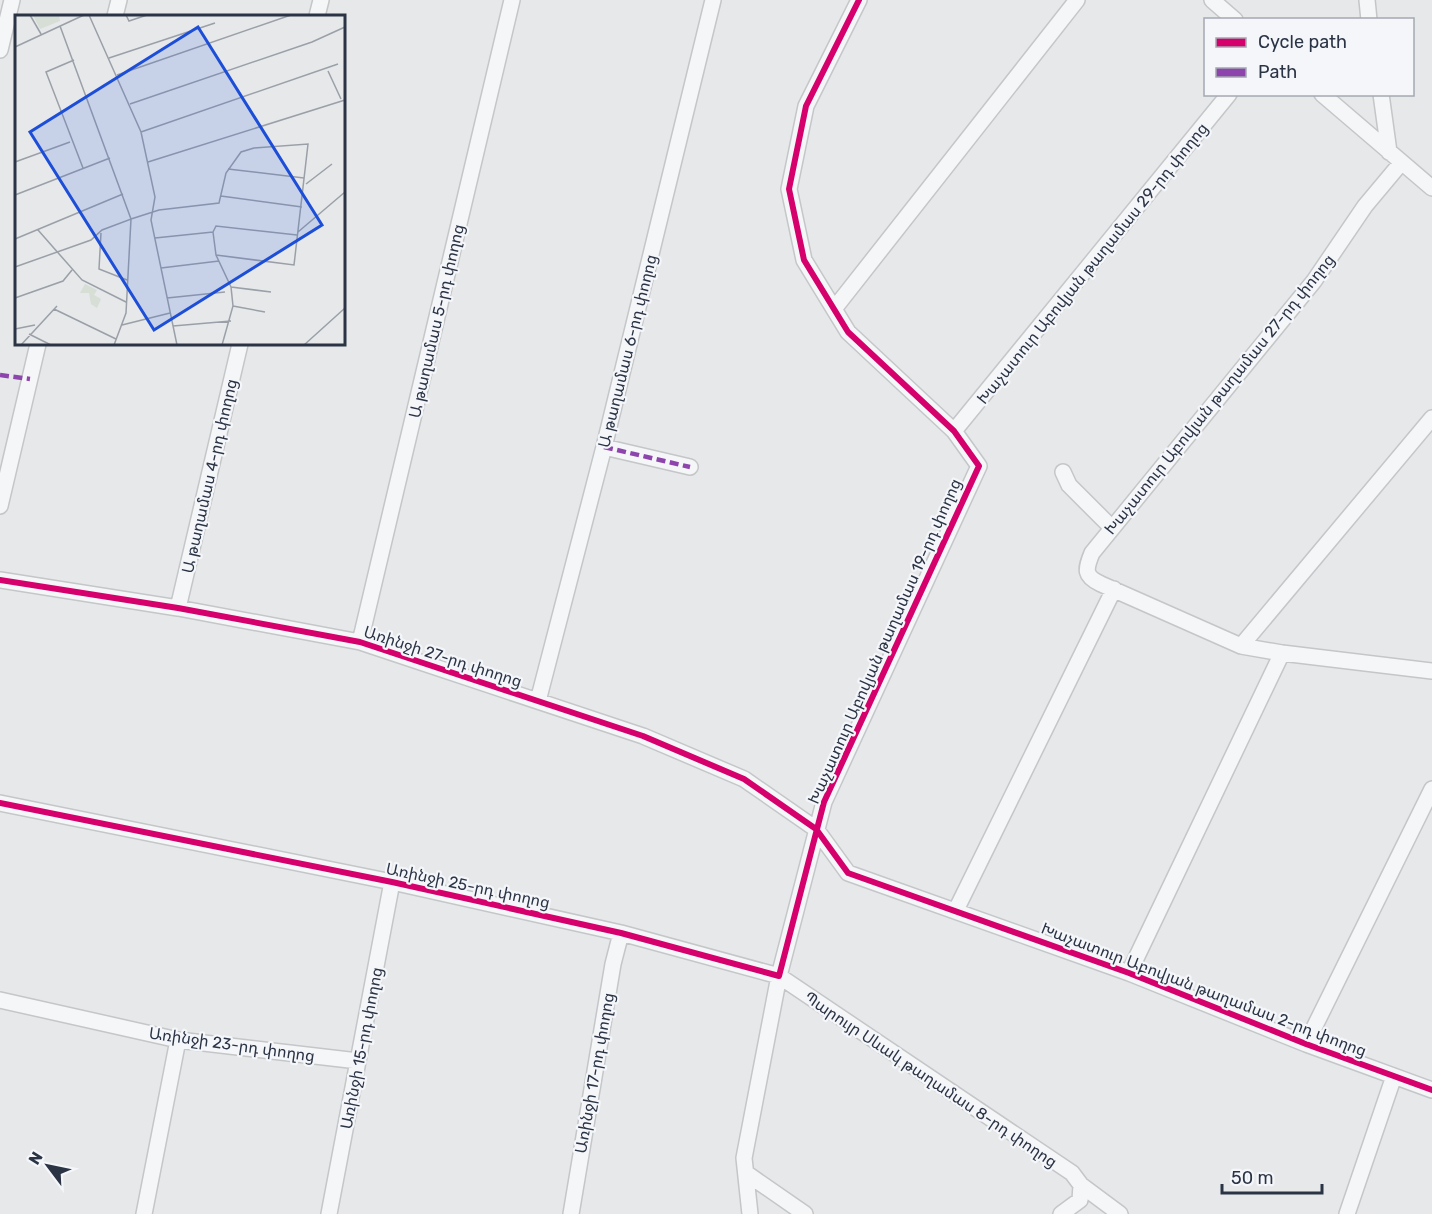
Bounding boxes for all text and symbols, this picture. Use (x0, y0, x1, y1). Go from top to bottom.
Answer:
inset map (15, 15, 345, 345)
legend (1204, 18, 1414, 96)
text: Cycle path (1258, 31, 1347, 53)
text: Path (1258, 61, 1297, 83)
street label: Խաչատուր Աբովյան թաղամաս 29-րդ փողոց (973, 119, 1212, 408)
street label: Ա թաղամաս 5-րդ փողոց (405, 222, 468, 420)
street label: Խաչատուր Աբովյան թաղամաս 27-րդ փողոց (1100, 250, 1338, 538)
street label: Ա թաղամաս 6-րդ փողոց (594, 252, 661, 450)
street label: Ա թաղամաս 4-րդ փողոց (178, 377, 241, 575)
street label: Խաչատուր Աբովյան թաղամաս 19-րդ փողոց (804, 476, 965, 807)
street label: Առինջի 27-րդ փողոց (361, 622, 524, 691)
street label: Առինջի 25-րդ փողոց (384, 859, 552, 912)
street label: Խաչատուր Աբովյան թաղամաս 2-րդ փողոց (1038, 918, 1369, 1061)
street label: Առինջի 15-րդ փողոց (336, 965, 387, 1131)
street label: Պարույր Սևակ թաղամաս 8-րդ փողոց (801, 987, 1061, 1171)
street label: Առինջի 17-րդ փողոց (571, 991, 618, 1155)
street label: Առինջի 23-րդ փողոց (148, 1023, 316, 1066)
north arrow (18, 1136, 78, 1196)
text: N (25, 1148, 47, 1168)
scale bar (1222, 1157, 1322, 1195)
text: 50 m (1231, 1167, 1274, 1189)

